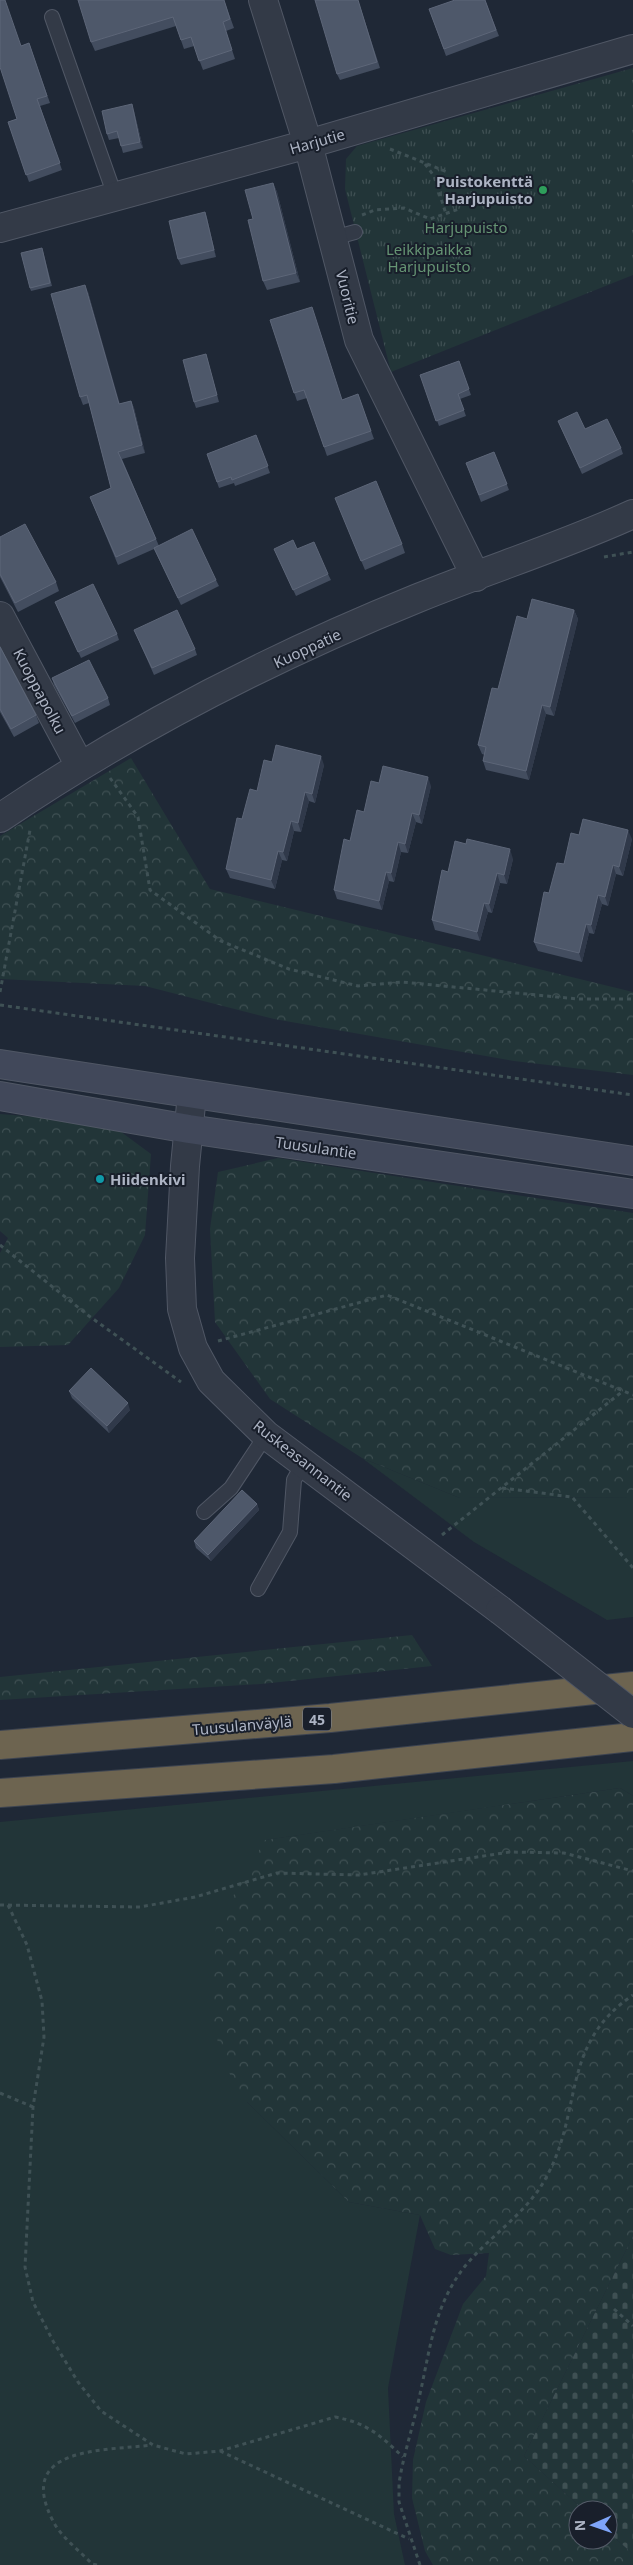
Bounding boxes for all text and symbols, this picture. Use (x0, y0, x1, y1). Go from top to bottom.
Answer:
street label: Harjutie (287, 124, 347, 158)
place label: Puistokenttä Harjupuisto (436, 171, 533, 208)
marker: Puistokenttä Harjupuisto (537, 184, 549, 196)
park label: Harjupuisto (425, 217, 507, 237)
park label: Leikkipaikka Harjupuisto (386, 239, 472, 276)
street label: Vuoritie (332, 268, 364, 326)
street label: Kuoppatie (270, 624, 344, 672)
street label: Kuoppapolku (9, 645, 71, 737)
street label: Tuusulantie (274, 1131, 358, 1163)
place label: Hiidenkivi (110, 1169, 185, 1189)
marker: Hiidenkivi (94, 1173, 106, 1185)
street label: Ruskeasannantie (249, 1415, 357, 1505)
road number: 45 (303, 1708, 331, 1730)
street label: Tuusulanväylä (191, 1711, 293, 1739)
north arrow (568, 2500, 618, 2550)
text: N (570, 2519, 589, 2531)

